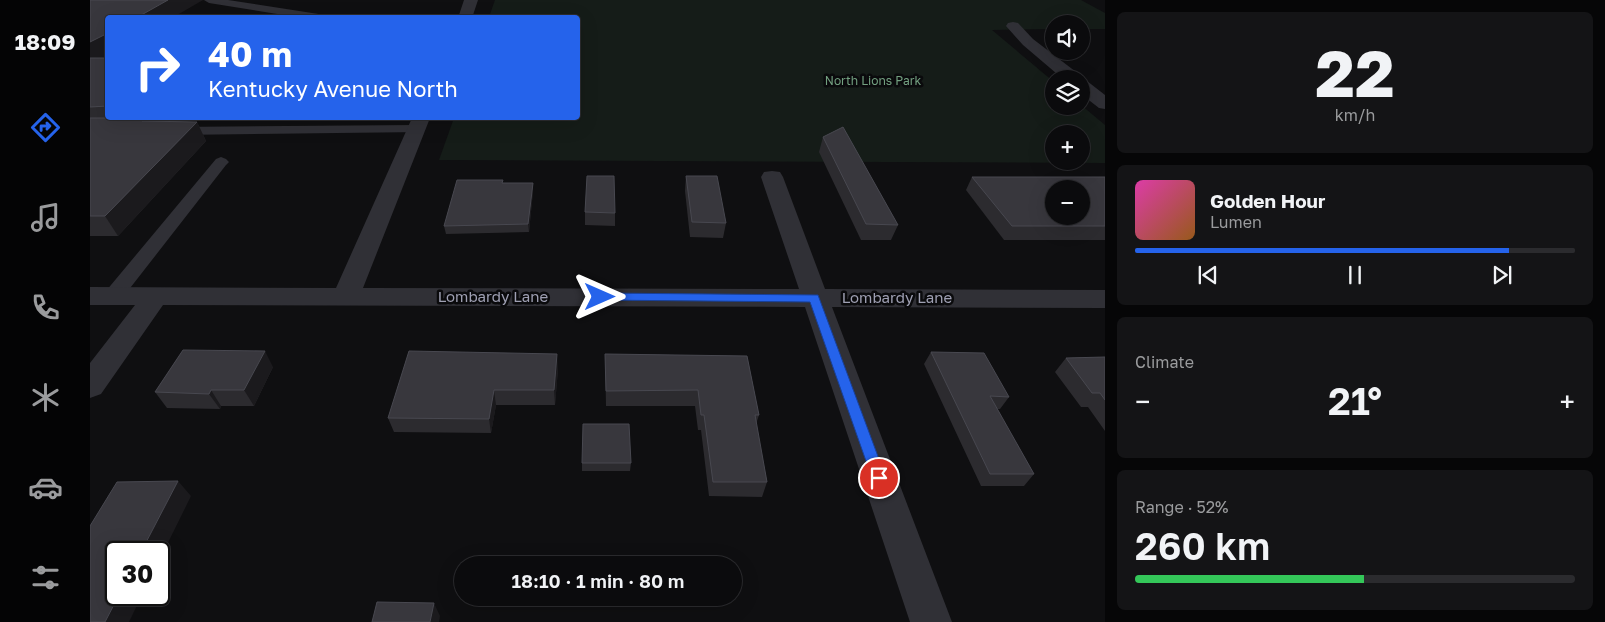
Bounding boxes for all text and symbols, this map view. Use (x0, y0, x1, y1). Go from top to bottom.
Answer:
map controls (1045, 15, 1090, 225)
button: sound (1045, 15, 1090, 60)
text: 18:09 (15, 28, 75, 55)
text: 40 m (208, 33, 292, 75)
text: 22 (1315, 33, 1395, 111)
icon: right (125, 35, 190, 100)
button: layers (1045, 70, 1090, 115)
park label: North Lions Park (825, 73, 921, 88)
text: Kentucky Avenue North (208, 75, 458, 102)
text: km/h (1335, 105, 1375, 125)
icon: directions (28, 110, 63, 145)
button: + (1045, 125, 1090, 170)
button: − (1045, 180, 1090, 225)
text: Golden Hour (1210, 189, 1325, 212)
icon: music (28, 200, 63, 235)
text: Lumen (1210, 212, 1262, 232)
icon: previous (1194, 261, 1222, 289)
icon: pause (1341, 261, 1369, 289)
icon: next (1488, 261, 1516, 289)
position arrow (573, 270, 625, 322)
street label: Lombardy Lane (438, 287, 549, 305)
street label: Lombardy Lane (842, 288, 953, 306)
icon: phone (28, 290, 63, 325)
text: Climate (1135, 352, 1194, 372)
text: 21° (1328, 378, 1382, 423)
icon: climate (28, 380, 63, 415)
text: − (1135, 385, 1150, 418)
text: + (1560, 385, 1575, 418)
pin (858, 457, 900, 499)
icon: arrive (865, 464, 893, 492)
icon: car (28, 470, 63, 505)
text: Range · 52% (1135, 497, 1229, 517)
text: 260 km (1135, 523, 1270, 568)
speed limit sign: 30 (105, 541, 170, 606)
icon: filters (28, 560, 63, 595)
text: 18:10 · 1 min · 80 m (512, 569, 684, 592)

